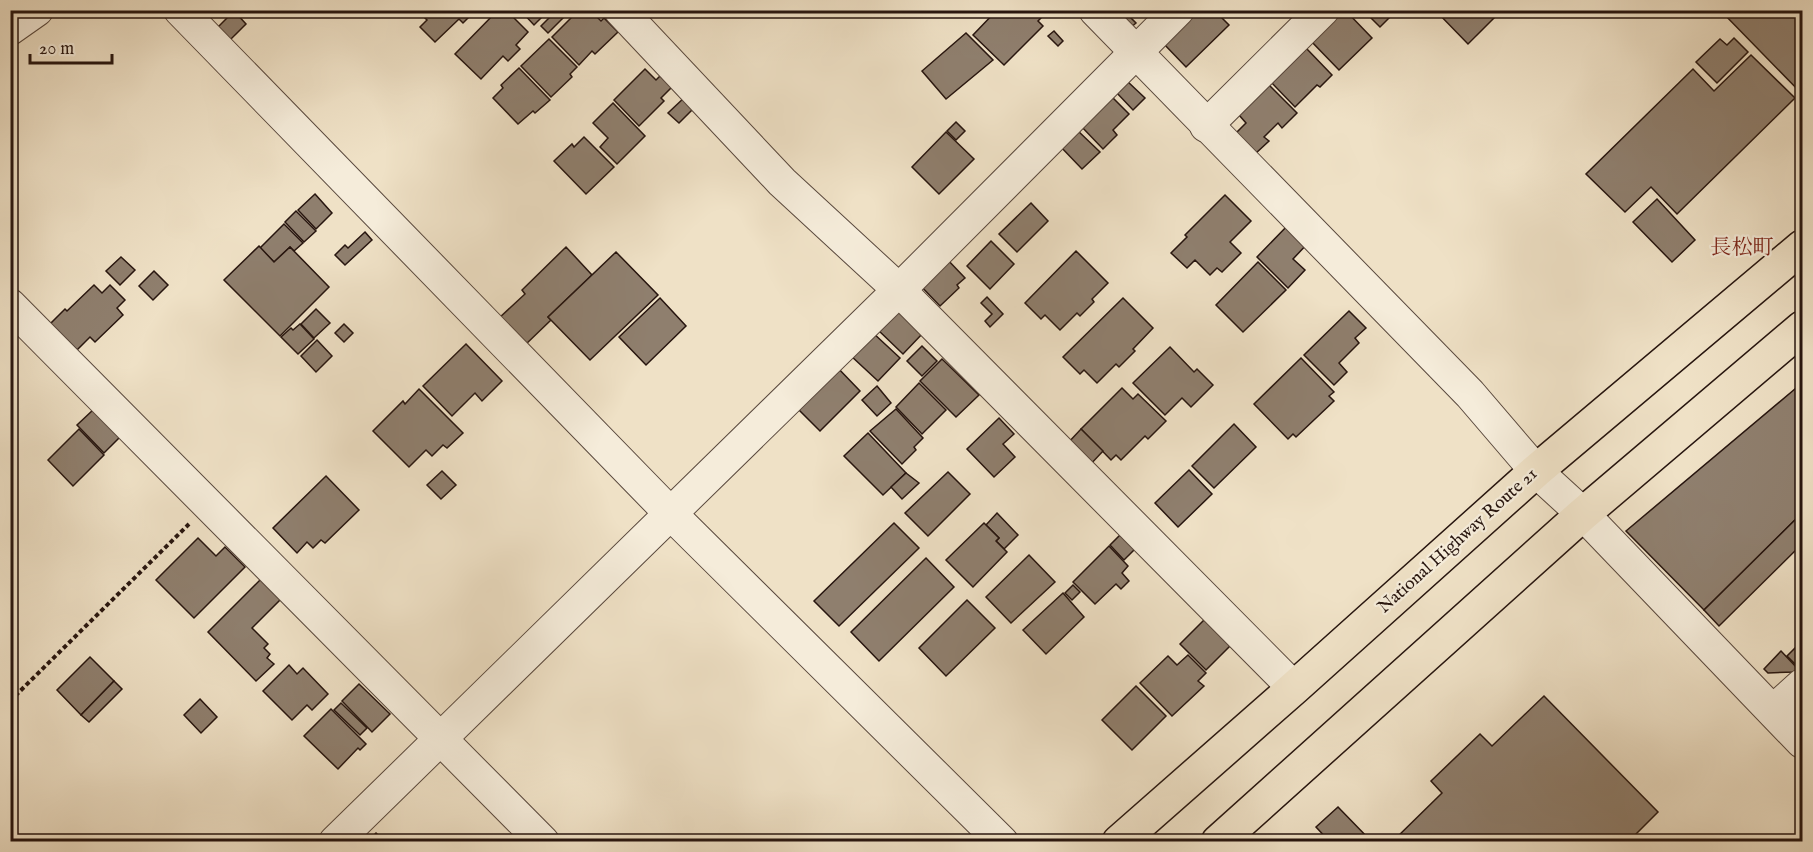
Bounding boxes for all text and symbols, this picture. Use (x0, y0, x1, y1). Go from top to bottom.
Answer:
scale bar (30, 27, 112, 65)
text: 20 m (39, 38, 74, 61)
district label: 長松町 (1711, 235, 1774, 262)
street label: National Highway Route 21 (1373, 463, 1543, 619)

